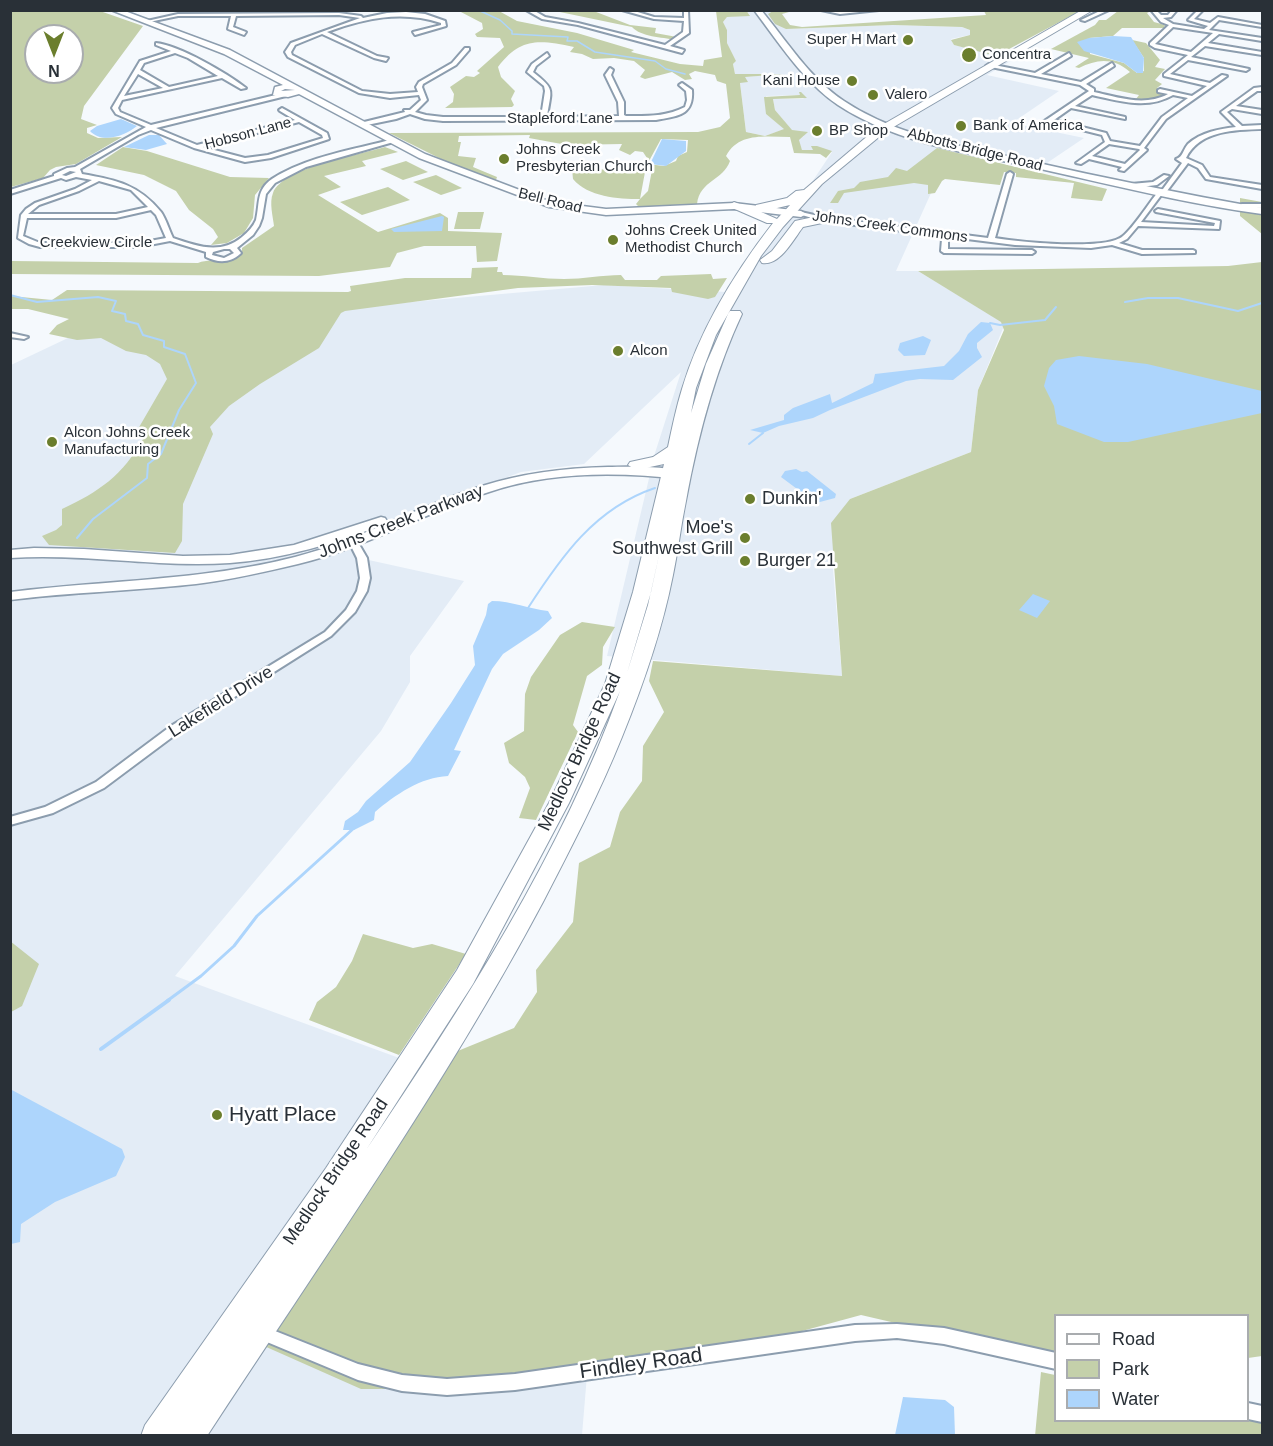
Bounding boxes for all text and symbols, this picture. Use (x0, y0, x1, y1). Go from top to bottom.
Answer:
north arrow (24, 24, 84, 84)
place label: Super H Mart (807, 31, 896, 49)
marker: Super H Mart (901, 33, 915, 47)
marker: Concentra (960, 46, 978, 64)
place label: Concentra (982, 46, 1051, 64)
text: N (48, 62, 60, 79)
place label: Kani House (762, 72, 840, 90)
marker: Kani House (845, 74, 859, 88)
place label: Valero (885, 86, 927, 104)
marker: Valero (866, 88, 880, 102)
street label: Stapleford Lane (507, 110, 613, 128)
street label: Hobson Lane (203, 114, 293, 154)
place label: Bank of America (973, 117, 1083, 135)
marker: Bank of America (954, 119, 968, 133)
place label: BP Shop (829, 122, 888, 140)
marker: BP Shop (810, 124, 824, 138)
street label: Abbotts Bridge Road (906, 125, 1044, 175)
place label: Johns Creek Presbyterian Church (516, 141, 653, 176)
marker: Johns Creek Presbyterian Church (497, 152, 511, 166)
street label: Bell Road (516, 184, 584, 218)
street label: Johns Creek Commons (811, 207, 969, 247)
place label: Johns Creek United Methodist Church (625, 222, 757, 257)
marker: Johns Creek United Methodist Church (606, 233, 620, 247)
street label: Creekview Circle (40, 234, 152, 252)
place label: Alcon (630, 342, 668, 360)
marker: Alcon (611, 344, 625, 358)
place label: Alcon Johns Creek Manufacturing (64, 424, 190, 459)
marker: Alcon Johns Creek Manufacturing (45, 435, 59, 449)
street label: Johns Creek Parkway (315, 481, 487, 563)
place label: Dunkin' (762, 488, 821, 510)
marker: Dunkin' (743, 492, 757, 506)
place label: Moe's Southwest Grill (612, 517, 733, 560)
marker: Moe's Southwest Grill (738, 531, 752, 545)
place label: Burger 21 (757, 550, 836, 572)
marker: Burger 21 (738, 554, 752, 568)
street label: Lakefield Drive (165, 661, 277, 743)
street label: Medlock Bridge Road (534, 669, 626, 835)
street label: Medlock Bridge Road (279, 1095, 393, 1249)
place label: Hyatt Place (229, 1102, 336, 1128)
marker: Hyatt Place (210, 1108, 224, 1122)
legend (1054, 1314, 1249, 1422)
text: Road (1112, 1329, 1155, 1349)
street label: Findley Road (578, 1343, 704, 1385)
text: Park (1112, 1359, 1149, 1379)
text: Water (1112, 1389, 1159, 1409)

